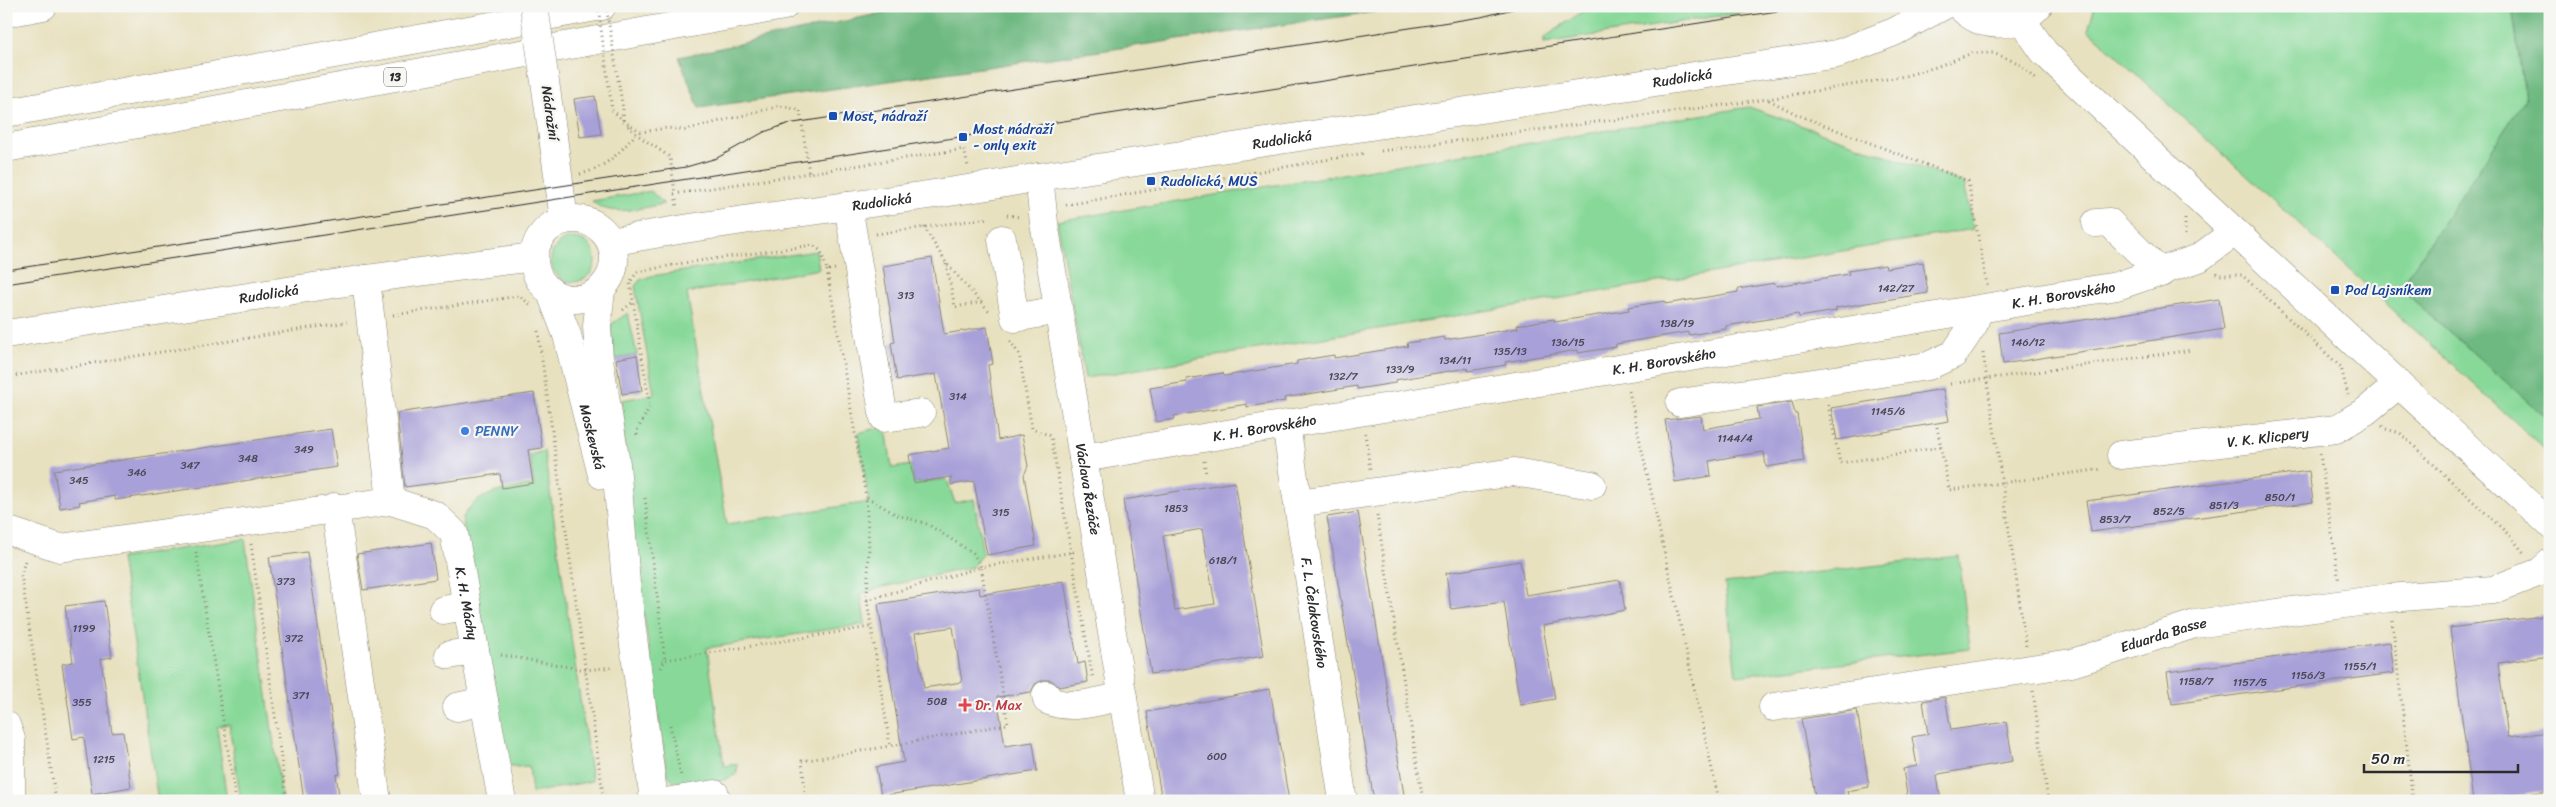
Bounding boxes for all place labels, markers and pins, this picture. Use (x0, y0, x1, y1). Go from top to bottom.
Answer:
place label: Most, nádraží (843, 104, 929, 129)
marker: Most, nádraží (827, 110, 839, 122)
place label: Most nádraží - only exit (973, 117, 1055, 158)
marker: Most nádraží - only exit (957, 131, 969, 143)
place label: Rudolická, MUS (1161, 169, 1258, 194)
marker: Rudolická, MUS (1145, 175, 1157, 187)
place label: Pod Lajsníkem (2345, 278, 2432, 303)
marker: Pod Lajsníkem (2329, 284, 2341, 296)
place label: PENNY (475, 419, 519, 444)
marker: PENNY (459, 425, 471, 437)
place label: Dr. Max (975, 693, 1023, 718)
marker: Dr. Max (959, 699, 971, 711)

